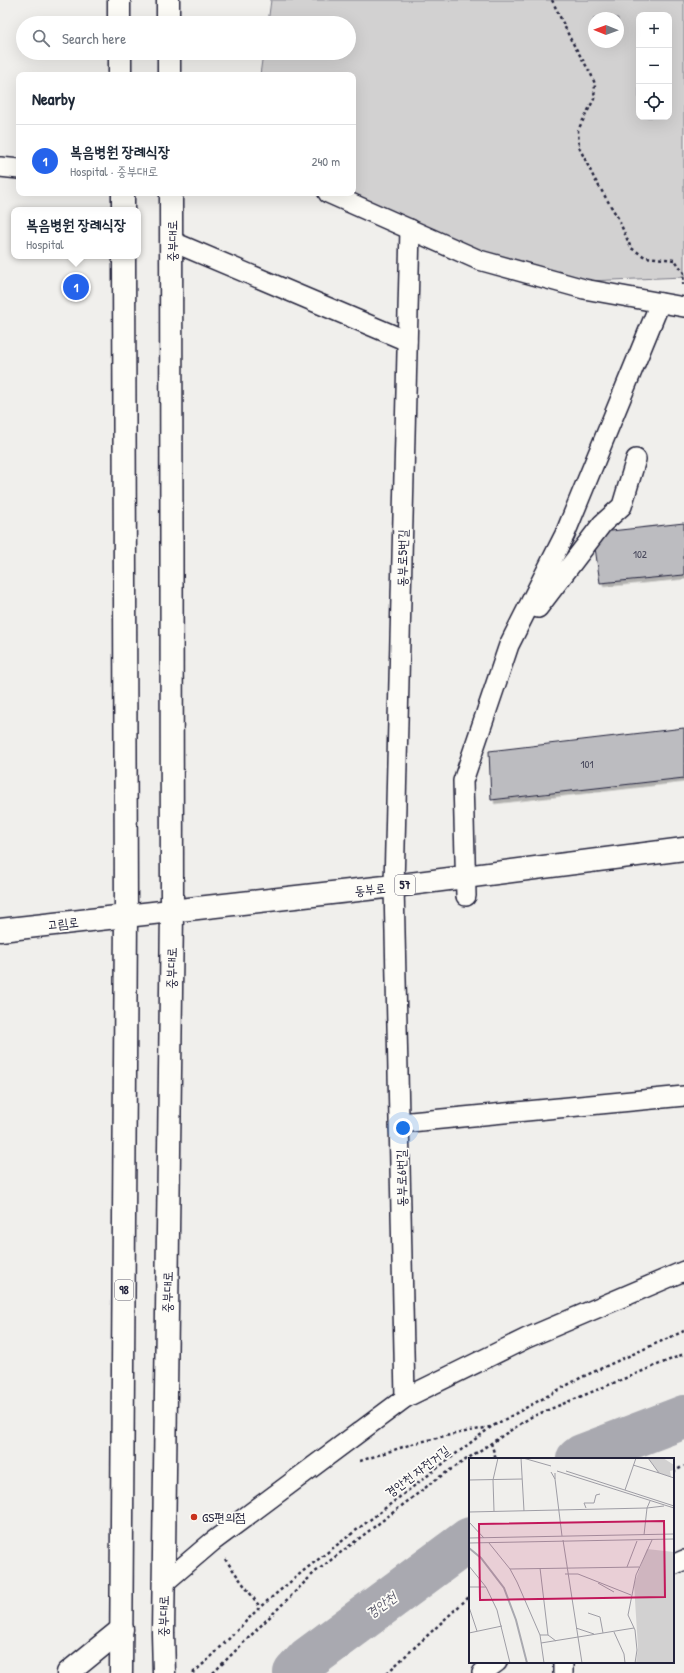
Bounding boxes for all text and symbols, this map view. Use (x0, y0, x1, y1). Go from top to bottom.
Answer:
north arrow (588, 12, 624, 48)
map controls (636, 12, 672, 120)
button: + (636, 12, 672, 48)
search box (16, 16, 356, 60)
icon: search (30, 27, 52, 49)
text: Search here (62, 28, 126, 49)
button: − (636, 48, 672, 84)
button: locate (636, 84, 672, 120)
text: Nearby (32, 87, 75, 110)
text: 복음병원 장례식장 (70, 141, 170, 162)
text: 1 (43, 152, 47, 170)
text: 240 m (311, 152, 340, 170)
text: Hospital · 중부대로 (70, 162, 158, 180)
popup (11, 207, 141, 259)
text: 복음병원 장례식장 (26, 214, 126, 235)
street label: 중부대로 (163, 220, 181, 262)
text: Hospital (26, 235, 64, 253)
pin: 1 (63, 272, 89, 302)
street label: 동부로5번길 (392, 529, 412, 587)
house number: 102 (633, 547, 647, 561)
house number: 101 (581, 757, 593, 771)
road number: 57 (395, 875, 415, 895)
street label: 동부로 (353, 878, 387, 900)
street label: 고림로 (46, 912, 80, 934)
street label: 중부대로 (162, 947, 180, 989)
your location (393, 1118, 413, 1138)
street label: 동부로6번길 (391, 1149, 411, 1207)
street label: 중부대로 (158, 1271, 176, 1313)
road number: 98 (115, 1280, 133, 1300)
street label: 경안천 자전거길 (381, 1441, 453, 1501)
inset map (469, 1458, 674, 1663)
place label: GS편의점 (202, 1508, 246, 1526)
marker: GS편의점 (189, 1512, 199, 1522)
water label: 경안천 (361, 1586, 401, 1622)
street label: 중부대로 (154, 1595, 172, 1637)

